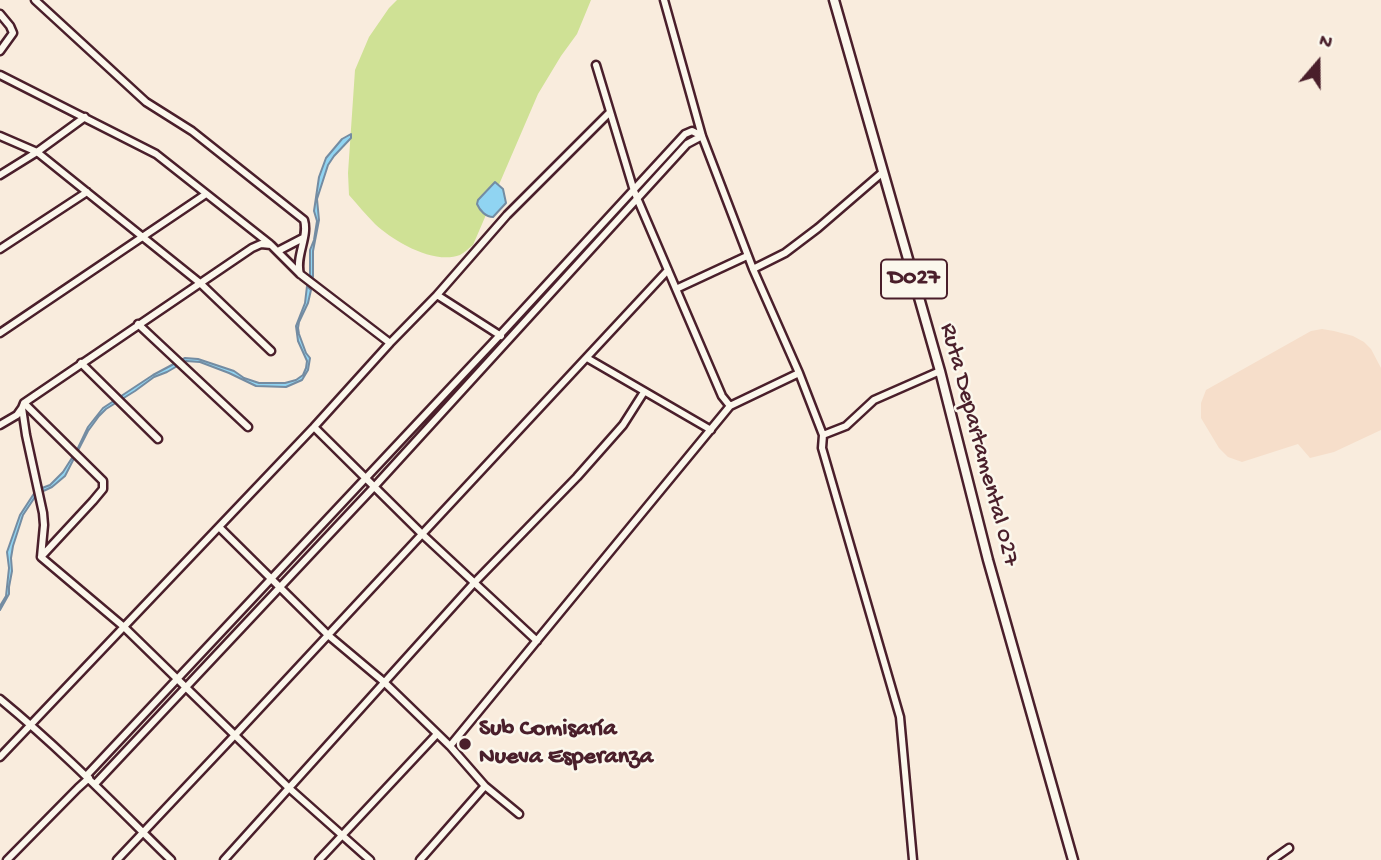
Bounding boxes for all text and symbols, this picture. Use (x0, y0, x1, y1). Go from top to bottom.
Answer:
north arrow (1283, 28, 1353, 98)
text: N (1316, 30, 1335, 56)
road number: D027 (881, 260, 947, 298)
street label: Ruta Departamental 027 (932, 320, 1024, 570)
place label: Sub Comisaría Nueva Esperanza (479, 716, 653, 772)
marker: Sub Comisaría Nueva Esperanza (457, 736, 473, 752)

